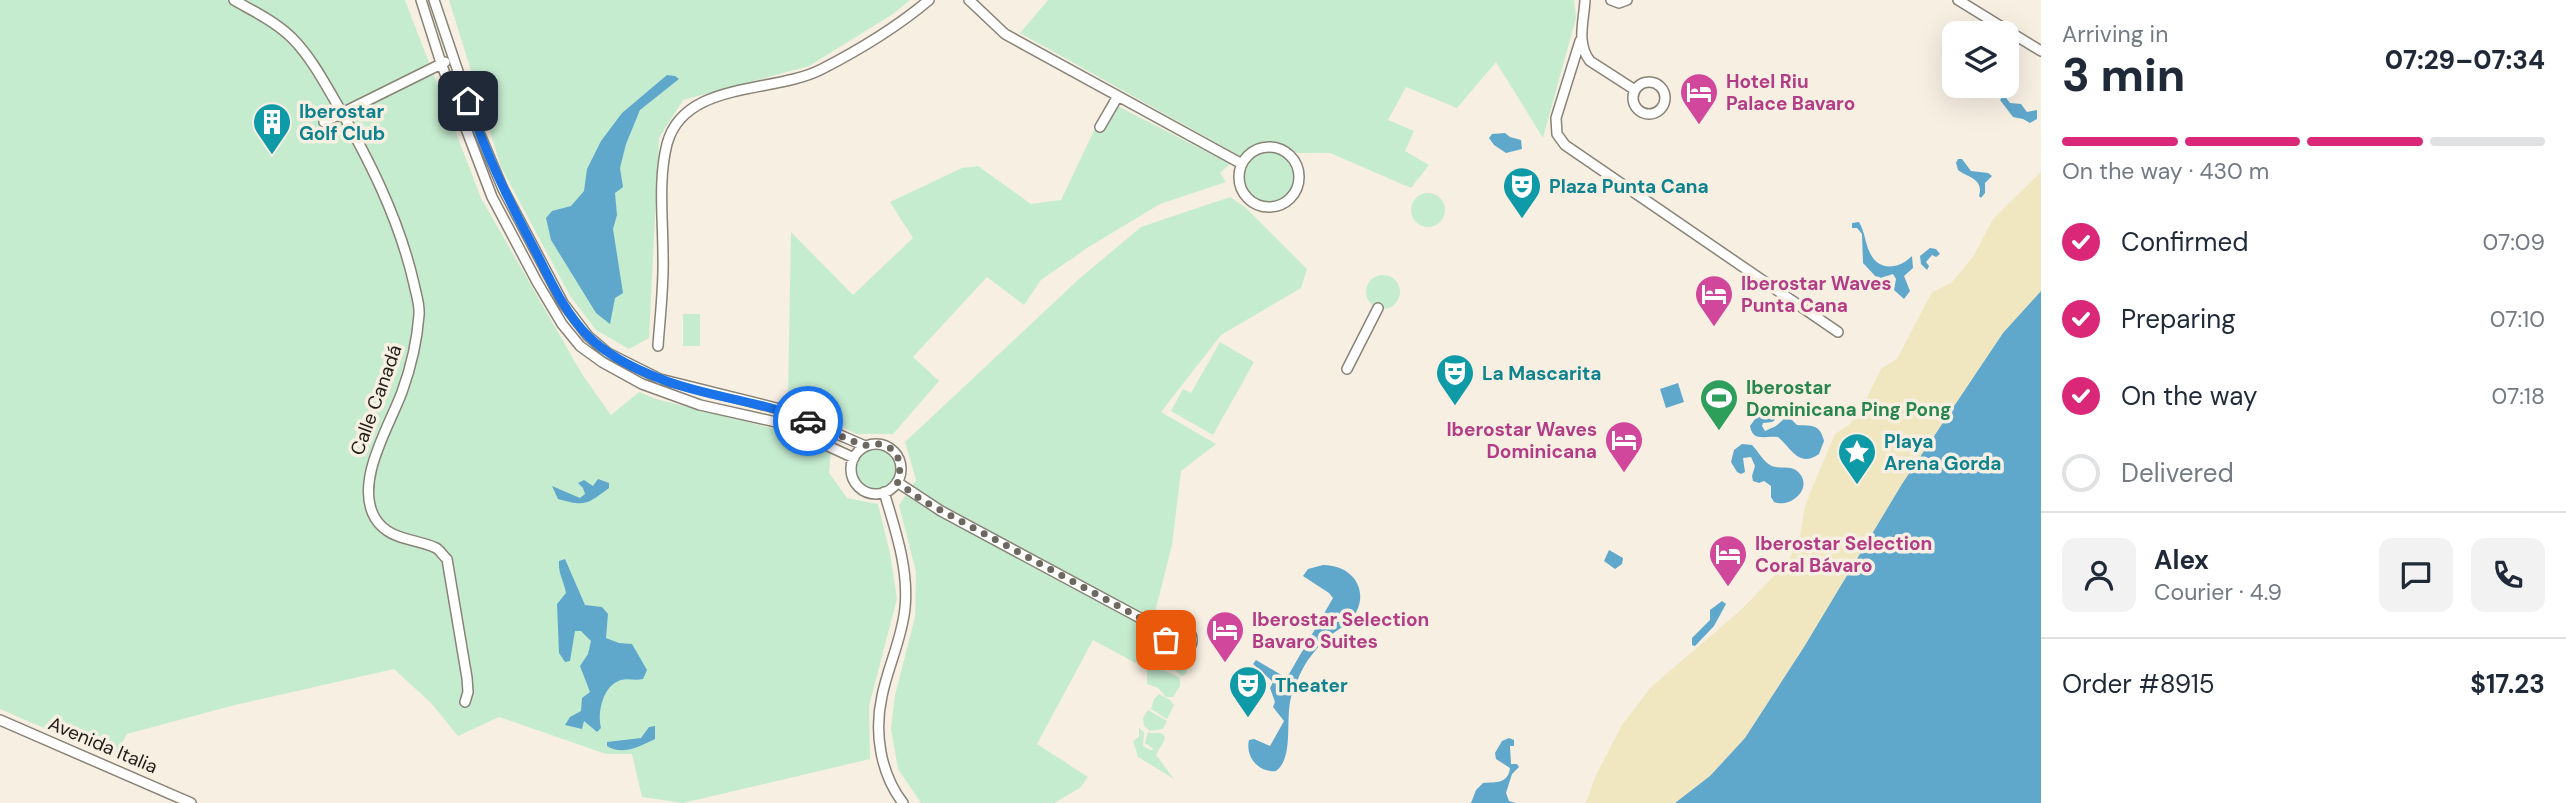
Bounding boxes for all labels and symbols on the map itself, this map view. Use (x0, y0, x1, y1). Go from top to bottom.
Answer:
place label: Hotel Riu Palace Bavaro (1726, 69, 1855, 116)
pin (438, 71, 498, 131)
hotel icon: Hotel Riu Palace Bavaro (1678, 71, 1720, 126)
place label: Iberostar Golf Club (299, 99, 385, 146)
building icon: Iberostar Golf Club (251, 101, 293, 156)
theatre icon: Plaza Punta Cana (1501, 165, 1543, 220)
place label: Plaza Punta Cana (1549, 174, 1709, 199)
place label: Iberostar Waves Punta Cana (1741, 271, 1892, 318)
hotel icon: Iberostar Waves Punta Cana (1693, 273, 1735, 328)
street label: Calle Canadá (344, 341, 408, 459)
theatre icon: La Mascarita (1434, 352, 1476, 407)
place label: La Mascarita (1482, 361, 1601, 386)
place label: Iberostar Dominicana Ping Pong (1746, 375, 1951, 422)
sports icon: Iberostar Dominicana Ping Pong (1698, 377, 1740, 432)
courier (773, 386, 843, 456)
place label: Iberostar Waves Dominicana (1446, 417, 1597, 464)
hotel icon: Iberostar Waves Dominicana (1603, 419, 1645, 474)
place label: Playa Arena Gorda (1884, 429, 2001, 476)
place icon: Playa Arena Gorda (1836, 431, 1878, 486)
place label: Iberostar Selection Coral Bávaro (1755, 531, 1932, 578)
hotel icon: Iberostar Selection Coral Bávaro (1707, 533, 1749, 588)
place label: Iberostar Selection Bavaro Suites (1252, 607, 1429, 654)
hotel icon: Iberostar Selection Bavaro Suites (1204, 609, 1246, 664)
pin (1136, 610, 1196, 670)
theatre icon: Theater (1227, 664, 1269, 719)
place label: Theater (1275, 673, 1348, 698)
street label: Avenida Italia (45, 711, 161, 779)

